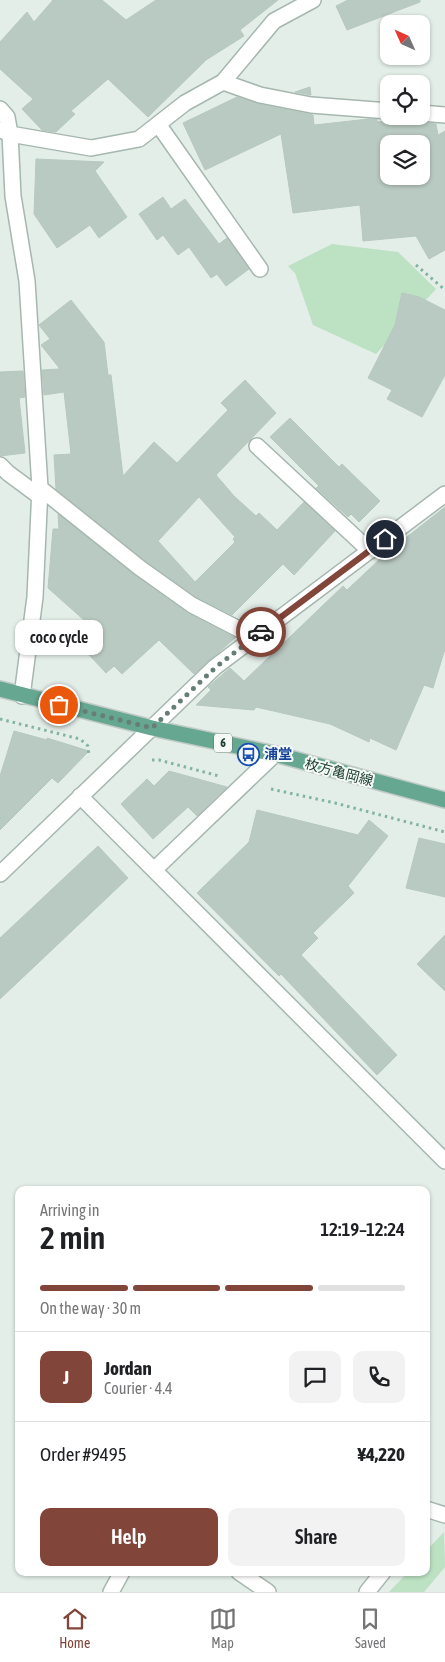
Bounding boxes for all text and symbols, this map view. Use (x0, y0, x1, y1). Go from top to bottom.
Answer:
north arrow (380, 15, 430, 65)
map controls (380, 15, 430, 185)
button: locate (380, 75, 430, 125)
button: layers (380, 135, 430, 185)
pin (364, 518, 406, 560)
icon: home (371, 525, 399, 553)
courier (236, 607, 286, 657)
icon: car (247, 618, 275, 646)
callout: coco cycle (15, 620, 103, 655)
text: coco cycle (30, 628, 88, 646)
pin (38, 684, 80, 726)
icon: bag (45, 691, 73, 719)
road number: 6 (214, 734, 232, 752)
bus stop icon: 浦堂 (236, 742, 260, 766)
place label: 浦堂 (264, 746, 292, 762)
street label: 枚方亀岡線 (303, 755, 375, 789)
text: Arriving in (40, 1201, 100, 1219)
text: 12:19–12:24 (320, 1218, 405, 1240)
text: 2 min (40, 1219, 105, 1256)
text: On the way · 30 m (40, 1299, 141, 1317)
button: chat (289, 1351, 341, 1403)
button: phone (353, 1351, 405, 1403)
text: Jordan (104, 1357, 152, 1379)
text: J (63, 1366, 69, 1388)
text: Courier · 4.4 (104, 1379, 173, 1397)
text: Order #9495 (40, 1443, 127, 1465)
text: ¥4,220 (357, 1443, 405, 1465)
button: Help (40, 1508, 218, 1566)
button: Share (228, 1508, 405, 1566)
tab: Home (59, 1605, 90, 1651)
tab: Map (209, 1605, 237, 1651)
tab: Saved (355, 1605, 386, 1651)

